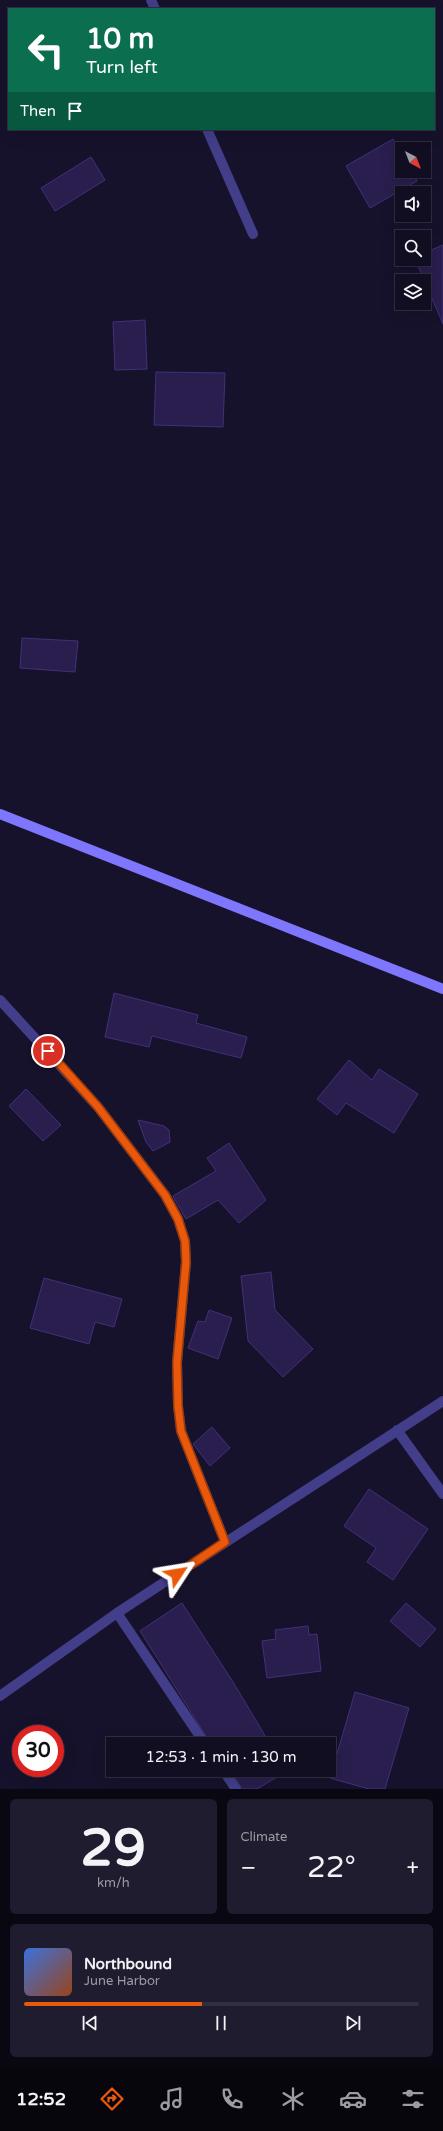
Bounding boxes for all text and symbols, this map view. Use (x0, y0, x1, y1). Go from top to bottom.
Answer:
text: 10 m (86, 22, 154, 56)
icon: left (20, 24, 72, 76)
text: Turn left (86, 56, 158, 78)
icon: arrive (64, 100, 86, 122)
text: Then (20, 102, 56, 120)
north arrow (395, 142, 431, 178)
map controls (395, 142, 431, 310)
button: sound (395, 186, 431, 222)
button: search (395, 230, 431, 266)
button: layers (395, 274, 431, 310)
pin (31, 1034, 65, 1068)
icon: arrive (37, 1040, 59, 1062)
position arrow (156, 1553, 198, 1595)
speed limit sign: 30 (12, 1725, 64, 1777)
text: 12:53 · 1 min · 130 m (146, 1748, 296, 1766)
text: 29 (81, 1817, 146, 1880)
text: Climate (241, 1829, 287, 1845)
text: 22° (307, 1849, 356, 1886)
text: − (241, 1855, 256, 1881)
text: + (407, 1855, 419, 1881)
text: km/h (97, 1875, 130, 1891)
text: Northbound (84, 1955, 172, 1973)
text: June Harbor (84, 1973, 160, 1989)
icon: previous (79, 2012, 101, 2034)
icon: pause (210, 2012, 232, 2034)
icon: next (342, 2012, 364, 2034)
icon: directions (98, 2085, 126, 2113)
icon: music (158, 2085, 186, 2113)
icon: phone (218, 2085, 246, 2113)
icon: climate (279, 2085, 307, 2113)
icon: car (339, 2085, 367, 2113)
icon: filters (399, 2085, 427, 2113)
text: 12:52 (16, 2088, 66, 2110)

